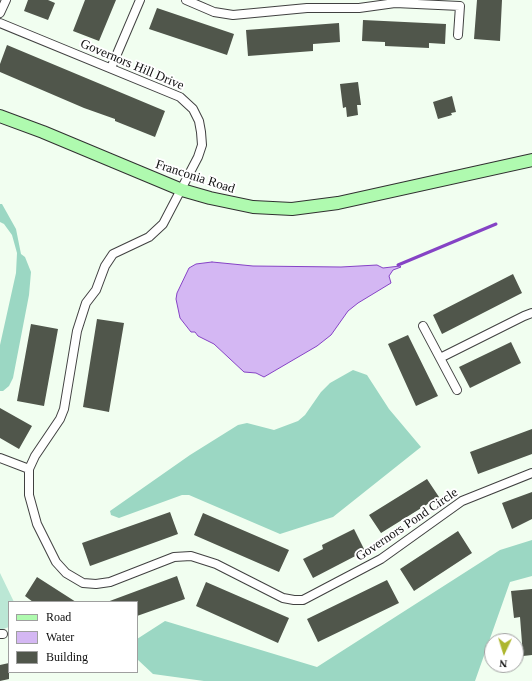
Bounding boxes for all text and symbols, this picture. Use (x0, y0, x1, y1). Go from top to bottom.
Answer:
street label: Governors Hill Drive (78, 36, 186, 94)
street label: Franconia Road (153, 157, 237, 197)
street label: Governors Pond Circle (353, 485, 461, 565)
legend (8, 601, 138, 673)
text: Road (46, 610, 71, 624)
text: Water (46, 630, 74, 644)
north arrow (484, 633, 524, 673)
text: Building (46, 650, 88, 664)
text: N (499, 658, 508, 670)

